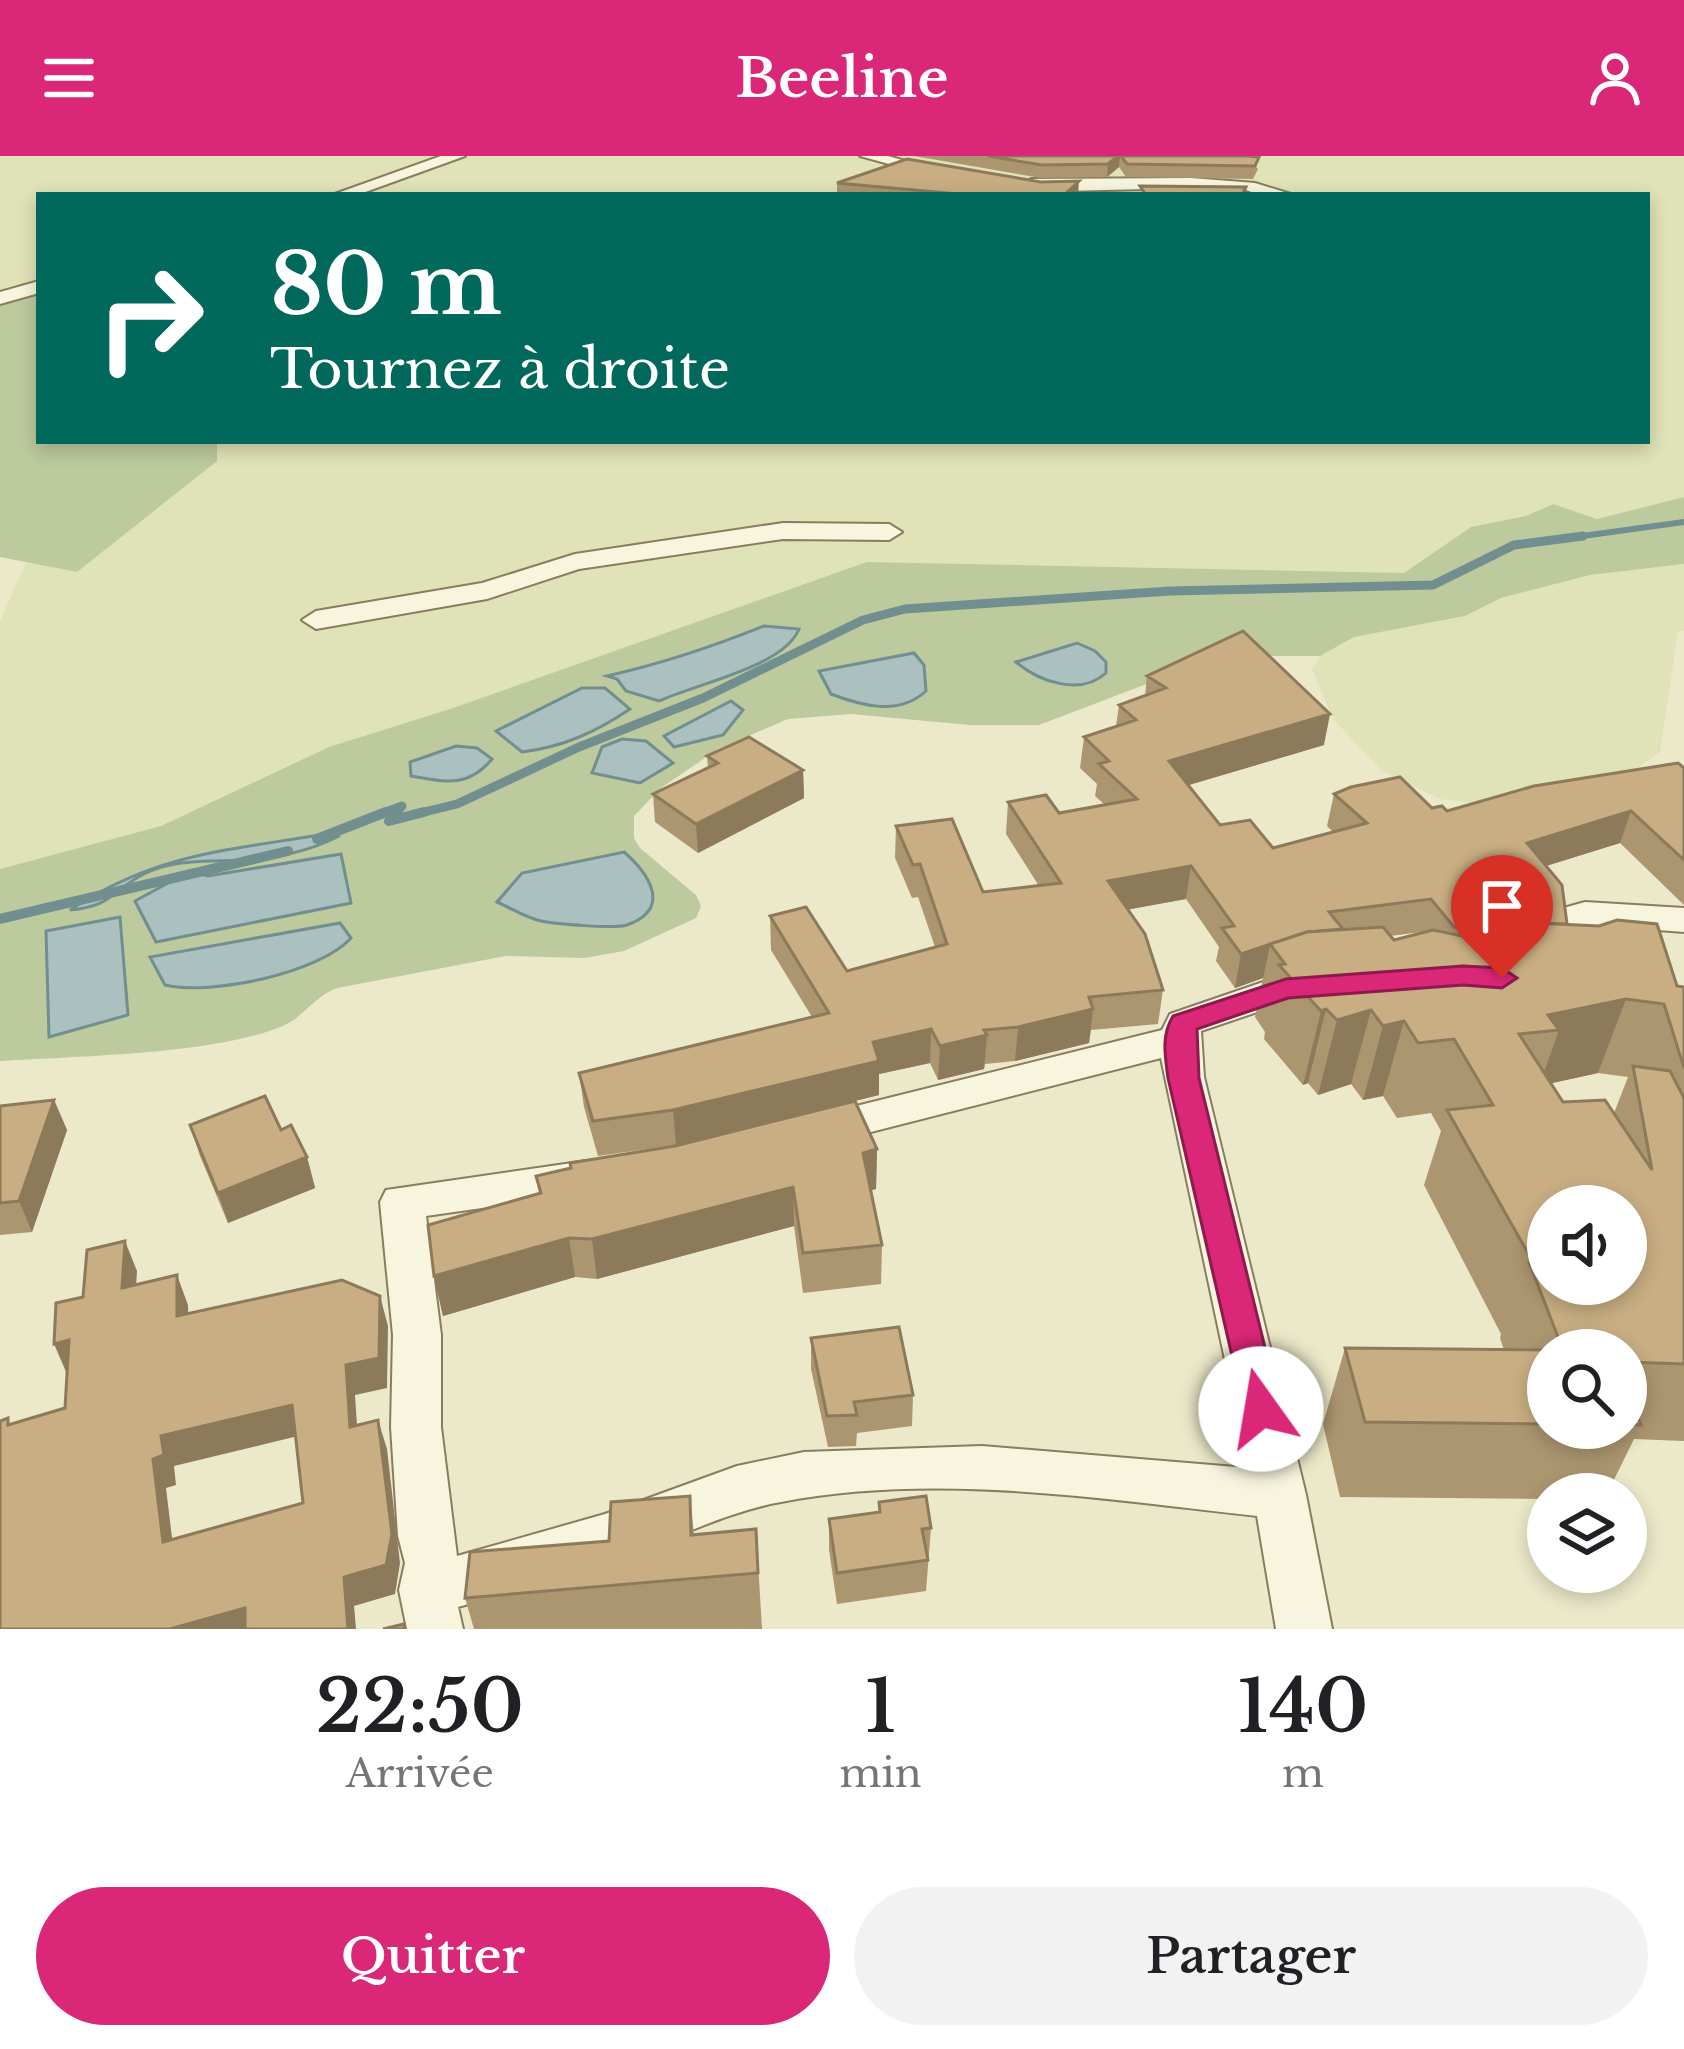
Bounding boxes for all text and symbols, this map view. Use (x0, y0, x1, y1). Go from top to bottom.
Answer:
icon: menu (36, 45, 102, 111)
text: Beeline (735, 45, 949, 112)
icon: person (1582, 45, 1648, 111)
text: 80 m (270, 233, 502, 337)
icon: right (72, 240, 228, 396)
text: Tournez à droite (270, 336, 730, 403)
pin (1451, 855, 1553, 978)
icon: arrive (1469, 873, 1535, 939)
map controls (1527, 1185, 1647, 1593)
button: sound (1527, 1185, 1647, 1305)
button: search (1527, 1329, 1647, 1449)
position arrow (1198, 1346, 1324, 1472)
button: layers (1527, 1473, 1647, 1593)
text: 22:50 (316, 1662, 524, 1751)
text: 1 (865, 1662, 896, 1751)
text: 140 (1237, 1662, 1368, 1751)
text: Arrivée (346, 1749, 494, 1798)
text: min (840, 1749, 922, 1798)
text: m (1282, 1749, 1324, 1798)
button: Quitter (36, 1887, 830, 2025)
button: Partager (854, 1887, 1648, 2025)

